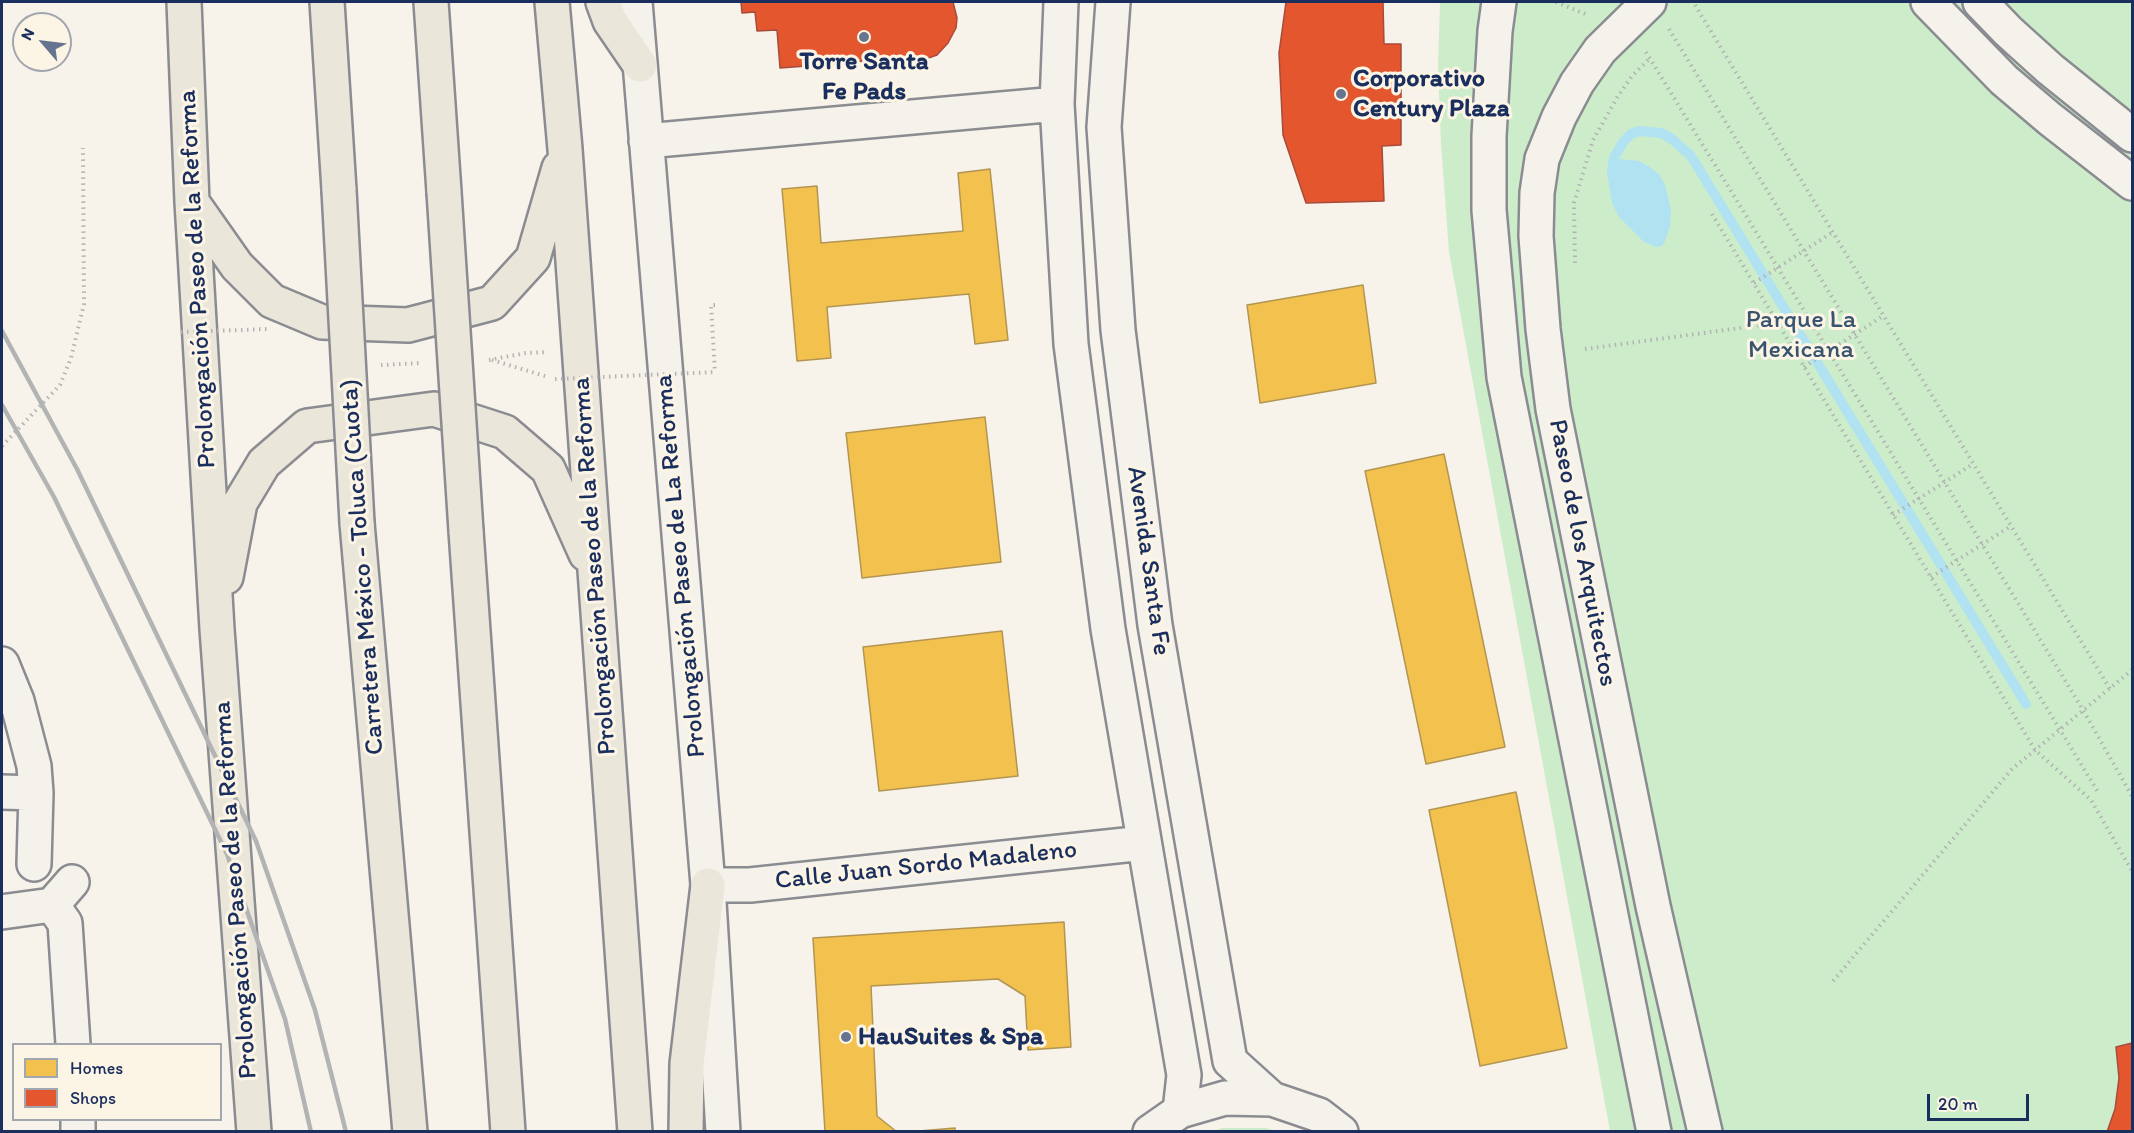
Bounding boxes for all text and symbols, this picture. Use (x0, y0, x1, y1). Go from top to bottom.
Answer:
north arrow (12, 12, 72, 72)
text: N (17, 25, 38, 43)
marker: Torre Santa Fe Pads (857, 30, 871, 44)
place label: Torre Santa Fe Pads (799, 46, 929, 107)
place label: Corporativo Century Plaza (1353, 63, 1509, 124)
marker: Corporativo Century Plaza (1334, 87, 1348, 101)
street label: Prolongación Paseo de la Reforma (173, 89, 223, 469)
park label: Parque La Mexicana (1746, 304, 1856, 366)
street label: Prolongación Paseo de La Reforma (649, 373, 713, 759)
street label: Prolongación Paseo de la Reforma (566, 376, 624, 756)
street label: Carretera México - Toluca (Cuota) (334, 378, 392, 756)
street label: Paseo de los Arquitectos (1541, 417, 1623, 689)
street label: Avenida Santa Fe (1119, 464, 1177, 658)
street label: Prolongación Paseo de la Reforma (207, 700, 265, 1080)
street label: Calle Juan Sordo Madaleno (773, 835, 1079, 897)
place label: HauSuites & Spa (858, 1021, 1044, 1053)
marker: HauSuites & Spa (839, 1030, 853, 1044)
legend (12, 1043, 222, 1121)
text: Homes (70, 1057, 123, 1079)
scale bar (1930, 1082, 2032, 1120)
text: Shops (70, 1087, 116, 1109)
text: 20 m (1938, 1093, 1978, 1115)

